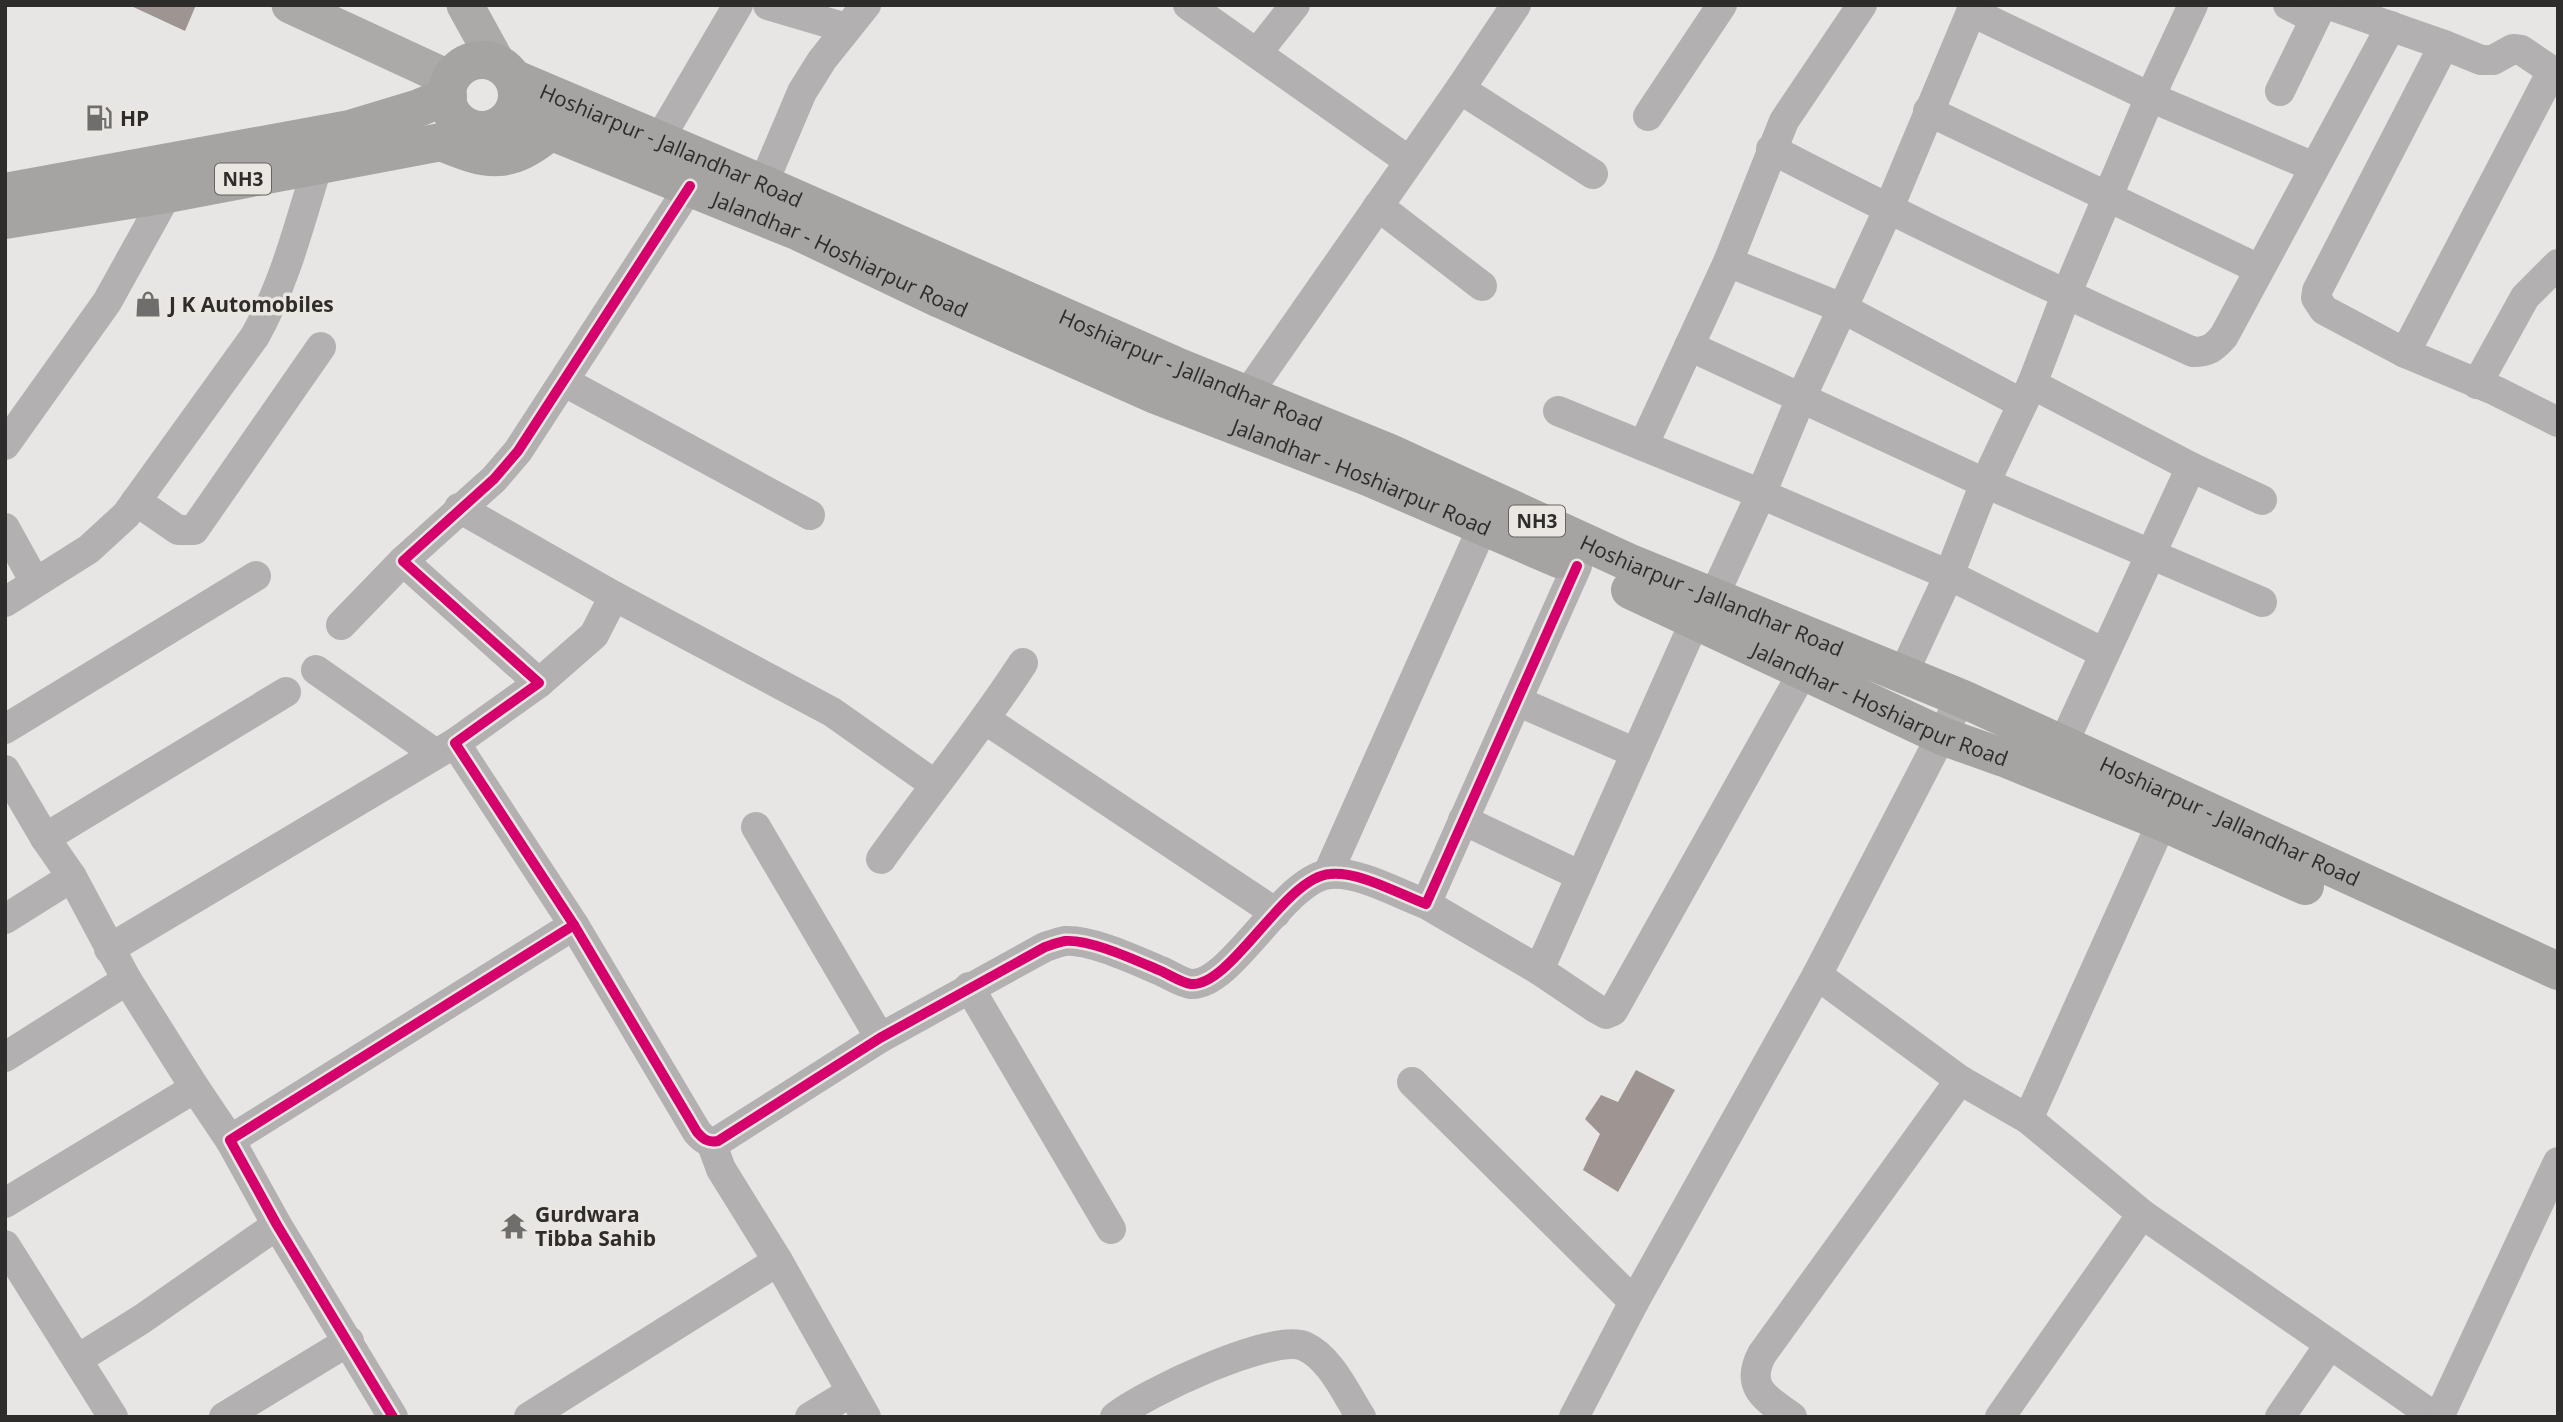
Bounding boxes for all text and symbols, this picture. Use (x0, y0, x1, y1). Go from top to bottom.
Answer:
street label: Hoshiarpur - Jallandhar Road (536, 77, 807, 214)
fuel station icon: HP (84, 103, 114, 133)
place label: HP (120, 104, 149, 132)
road number: NH3 (215, 164, 271, 195)
street label: Jalandhar - Hoshiarpur Road (707, 184, 972, 324)
shop icon: J K Automobiles (133, 289, 163, 319)
place label: J K Automobiles (167, 290, 334, 318)
street label: Hoshiarpur - Jallandhar Road (1055, 302, 1326, 438)
street label: Jalandhar - Hoshiarpur Road (1226, 411, 1495, 542)
road number: NH3 (1509, 506, 1565, 536)
street label: Hoshiarpur - Jallandhar Road (1576, 528, 1848, 663)
street label: Jalandhar - Hoshiarpur Road (1746, 634, 2012, 772)
street label: Hoshiarpur - Jallandhar Road (2095, 749, 2364, 892)
place label: Gurdwara Tibba Sahib (535, 1200, 656, 1252)
temple icon: Gurdwara Tibba Sahib (499, 1211, 529, 1241)

